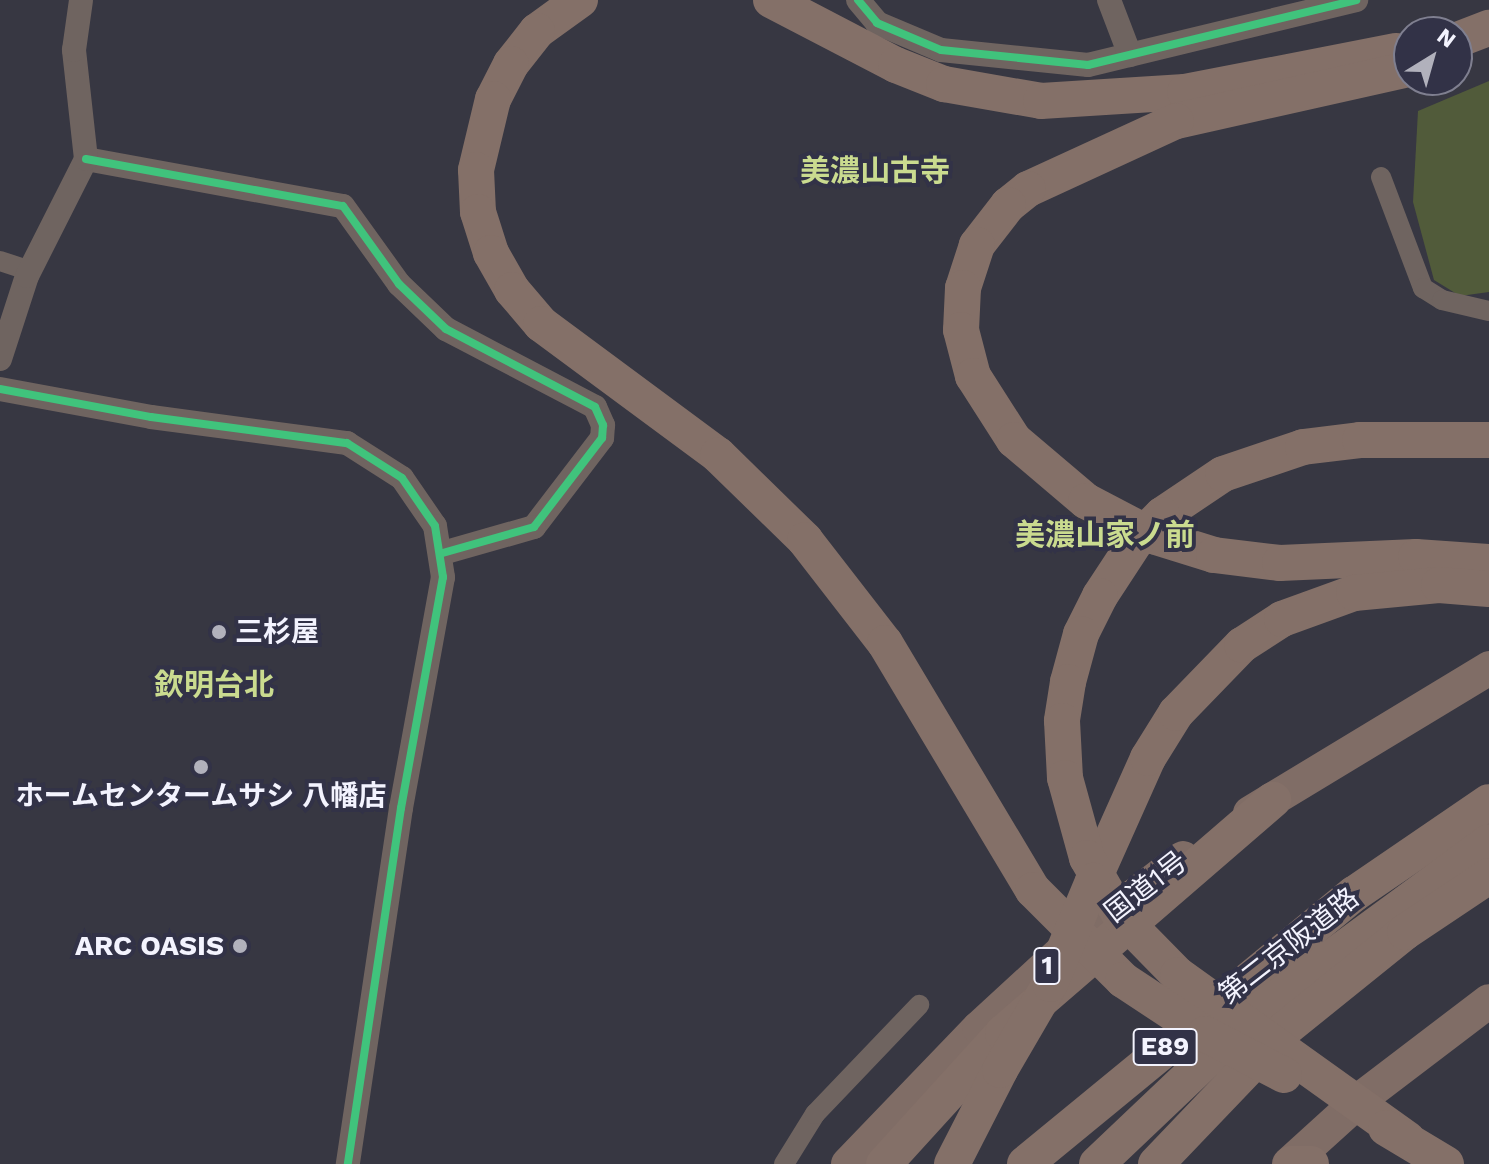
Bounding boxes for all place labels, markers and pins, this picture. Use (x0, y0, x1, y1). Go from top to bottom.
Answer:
place label: 三杉屋 (235, 615, 319, 649)
marker: 三杉屋 (210, 623, 228, 641)
marker: ホームセンタームサシ 八幡店 (192, 758, 210, 776)
place label: ホームセンタームサシ 八幡店 (15, 779, 387, 813)
place label: ARC OASIS (75, 929, 224, 963)
marker: ARC OASIS (231, 937, 249, 955)

